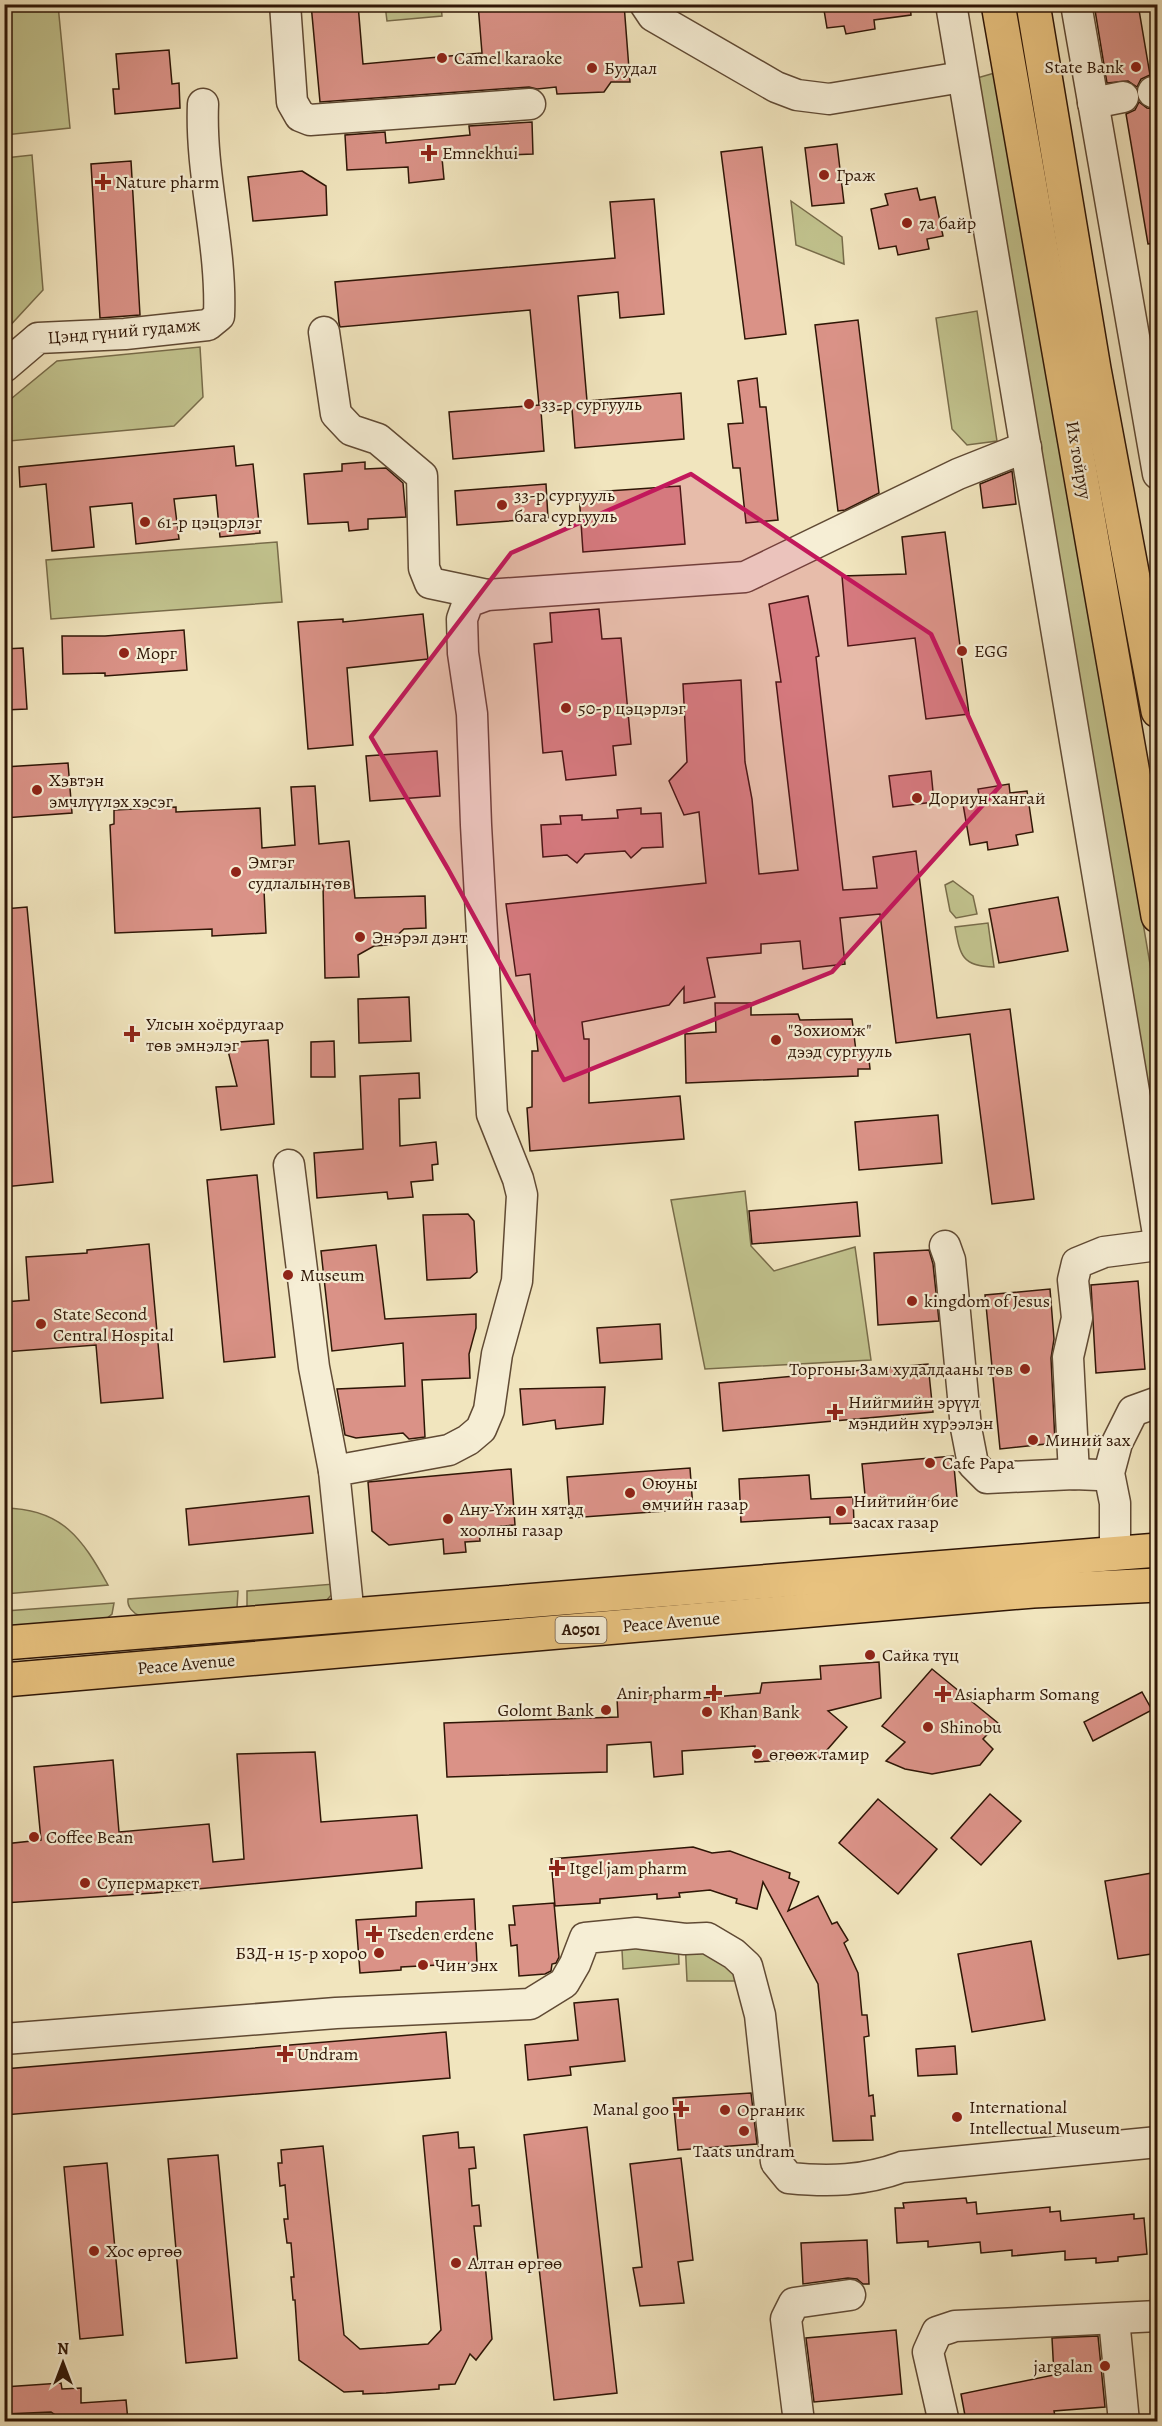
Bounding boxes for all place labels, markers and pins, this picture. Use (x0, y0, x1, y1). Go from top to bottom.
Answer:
place label: Camel karaoke (454, 46, 562, 70)
marker: Camel karaoke (435, 51, 449, 65)
place label: State Bank (1045, 55, 1124, 79)
place label: Буудал (604, 56, 657, 80)
marker: State Bank (1129, 60, 1143, 74)
marker: Буудал (585, 61, 599, 75)
place label: Emnekhui (442, 141, 518, 165)
marker: Emnekhui (420, 144, 438, 162)
place label: Граж (836, 163, 876, 187)
marker: Граж (817, 168, 831, 182)
place label: Nature pharm (115, 170, 219, 194)
marker: Nature pharm (96, 175, 110, 189)
place label: 7а байр (919, 211, 976, 235)
marker: 7а байр (900, 216, 914, 230)
place label: 33-р сургууль (541, 392, 642, 416)
marker: 33-р сургууль (522, 397, 536, 411)
place label: 33-р сургууль бага сургууль (514, 483, 617, 528)
marker: 33-р сургууль бага сургууль (495, 498, 509, 512)
place label: 61-р цэцэрлэг (157, 510, 263, 534)
marker: 61-р цэцэрлэг (138, 515, 152, 529)
place label: EGG (974, 639, 1008, 663)
place label: Морг (136, 641, 177, 665)
marker: EGG (955, 644, 969, 658)
marker: Морг (117, 646, 131, 660)
place label: 50-р цэцэрлэг (578, 696, 686, 720)
marker: 50-р цэцэрлэг (559, 701, 573, 715)
place label: Хэвтэн эмчлүүлэх хэсэг (49, 768, 174, 813)
marker: Хэвтэн эмчлүүлэх хэсэг (30, 783, 44, 797)
place label: Дориун хангай (929, 786, 1045, 810)
marker: Дориун хангай (910, 791, 924, 805)
place label: Эмгэг судлалын төв (248, 850, 351, 895)
marker: Эмгэг судлалын төв (229, 865, 243, 879)
place label: Энэрэл дэнт (372, 925, 468, 949)
marker: Энэрэл дэнт (353, 930, 367, 944)
place label: Улсын хоёрдугаар төв эмнэлэг (146, 1012, 284, 1057)
place label: "Зохиомж" дээд сургууль (787, 1018, 892, 1063)
marker: Улсын хоёрдугаар төв эмнэлэг (123, 1025, 141, 1043)
marker: "Зохиомж" дээд сургууль (769, 1033, 783, 1047)
place label: Museum (300, 1263, 365, 1287)
marker: Museum (281, 1268, 295, 1282)
place label: kingdom of Jesus (924, 1289, 1050, 1313)
marker: kingdom of Jesus (905, 1294, 919, 1308)
place label: State Second Central Hospital (53, 1302, 174, 1347)
marker: State Second Central Hospital (34, 1317, 48, 1331)
place label: Торгоны Зам худалдааны төв (789, 1357, 1013, 1381)
marker: Торгоны Зам худалдааны төв (1018, 1362, 1032, 1376)
place label: Нийгмийн эрүүл мэндийн хүрээлэн (848, 1390, 993, 1435)
marker: Нийгмийн эрүүл мэндийн хүрээлэн (826, 1403, 844, 1421)
place label: Миний зах (1045, 1428, 1131, 1452)
marker: Миний зах (1026, 1433, 1040, 1447)
place label: Cafe Papa (942, 1451, 1015, 1475)
marker: Cafe Papa (923, 1456, 937, 1470)
place label: Оюуны өмчийн газар (642, 1471, 748, 1516)
marker: Оюуны өмчийн газар (623, 1486, 637, 1500)
place label: Нийтийн бие засах газар (853, 1489, 959, 1534)
place label: Ану-Үжин хятад хоолны газар (459, 1497, 584, 1542)
marker: Нийтийн бие засах газар (834, 1504, 848, 1518)
marker: Ану-Үжин хятад хоолны газар (441, 1512, 455, 1526)
place label: Сайка түц (882, 1643, 959, 1667)
marker: Сайка түц (863, 1648, 877, 1662)
place label: Anir pharm (616, 1681, 702, 1705)
place label: Asiapharm Somang (954, 1682, 1100, 1706)
marker: Anir pharm (707, 1686, 721, 1700)
marker: Asiapharm Somang (936, 1687, 950, 1701)
place label: Golomt Bank (498, 1698, 594, 1722)
place label: Khan Bank (719, 1700, 800, 1724)
marker: Golomt Bank (599, 1703, 613, 1717)
marker: Khan Bank (700, 1705, 714, 1719)
place label: Shinobu (940, 1715, 1002, 1739)
marker: Shinobu (921, 1720, 935, 1734)
place label: өгөөж тамир (769, 1742, 869, 1766)
marker: өгөөж тамир (750, 1747, 764, 1761)
place label: Coffee Bean (46, 1825, 134, 1849)
marker: Coffee Bean (27, 1830, 41, 1844)
place label: Itgel jam pharm (569, 1856, 687, 1880)
marker: Itgel jam pharm (550, 1861, 564, 1875)
place label: Супермаркет (97, 1871, 199, 1895)
marker: Супермаркет (78, 1876, 92, 1890)
place label: Tseden erdene (388, 1922, 494, 1946)
marker: Tseden erdene (365, 1925, 383, 1943)
place label: БЗД-н 15-р хороо (235, 1941, 367, 1965)
marker: БЗД-н 15-р хороо (372, 1946, 386, 1960)
place label: Чин энх (435, 1953, 498, 1977)
marker: Чин энх (416, 1958, 430, 1972)
place label: Undram (297, 2042, 359, 2066)
marker: Undram (278, 2047, 292, 2061)
place label: International Intellectual Museum (969, 2095, 1120, 2140)
place label: Manal goo (592, 2097, 669, 2121)
place label: Органик (737, 2098, 805, 2122)
marker: Manal goo (674, 2102, 688, 2116)
marker: Органик (718, 2103, 732, 2117)
marker: International Intellectual Museum (950, 2110, 964, 2124)
marker: Taats undram (737, 2124, 751, 2138)
place label: Taats undram (693, 2139, 795, 2163)
place label: Хос өргөө (106, 2239, 182, 2263)
marker: Хос өргөө (87, 2244, 101, 2258)
place label: Алтан өргөө (467, 2251, 562, 2275)
marker: Алтан өргөө (449, 2256, 463, 2270)
place label: jargalan (1033, 2354, 1093, 2378)
marker: jargalan (1098, 2359, 1112, 2373)

